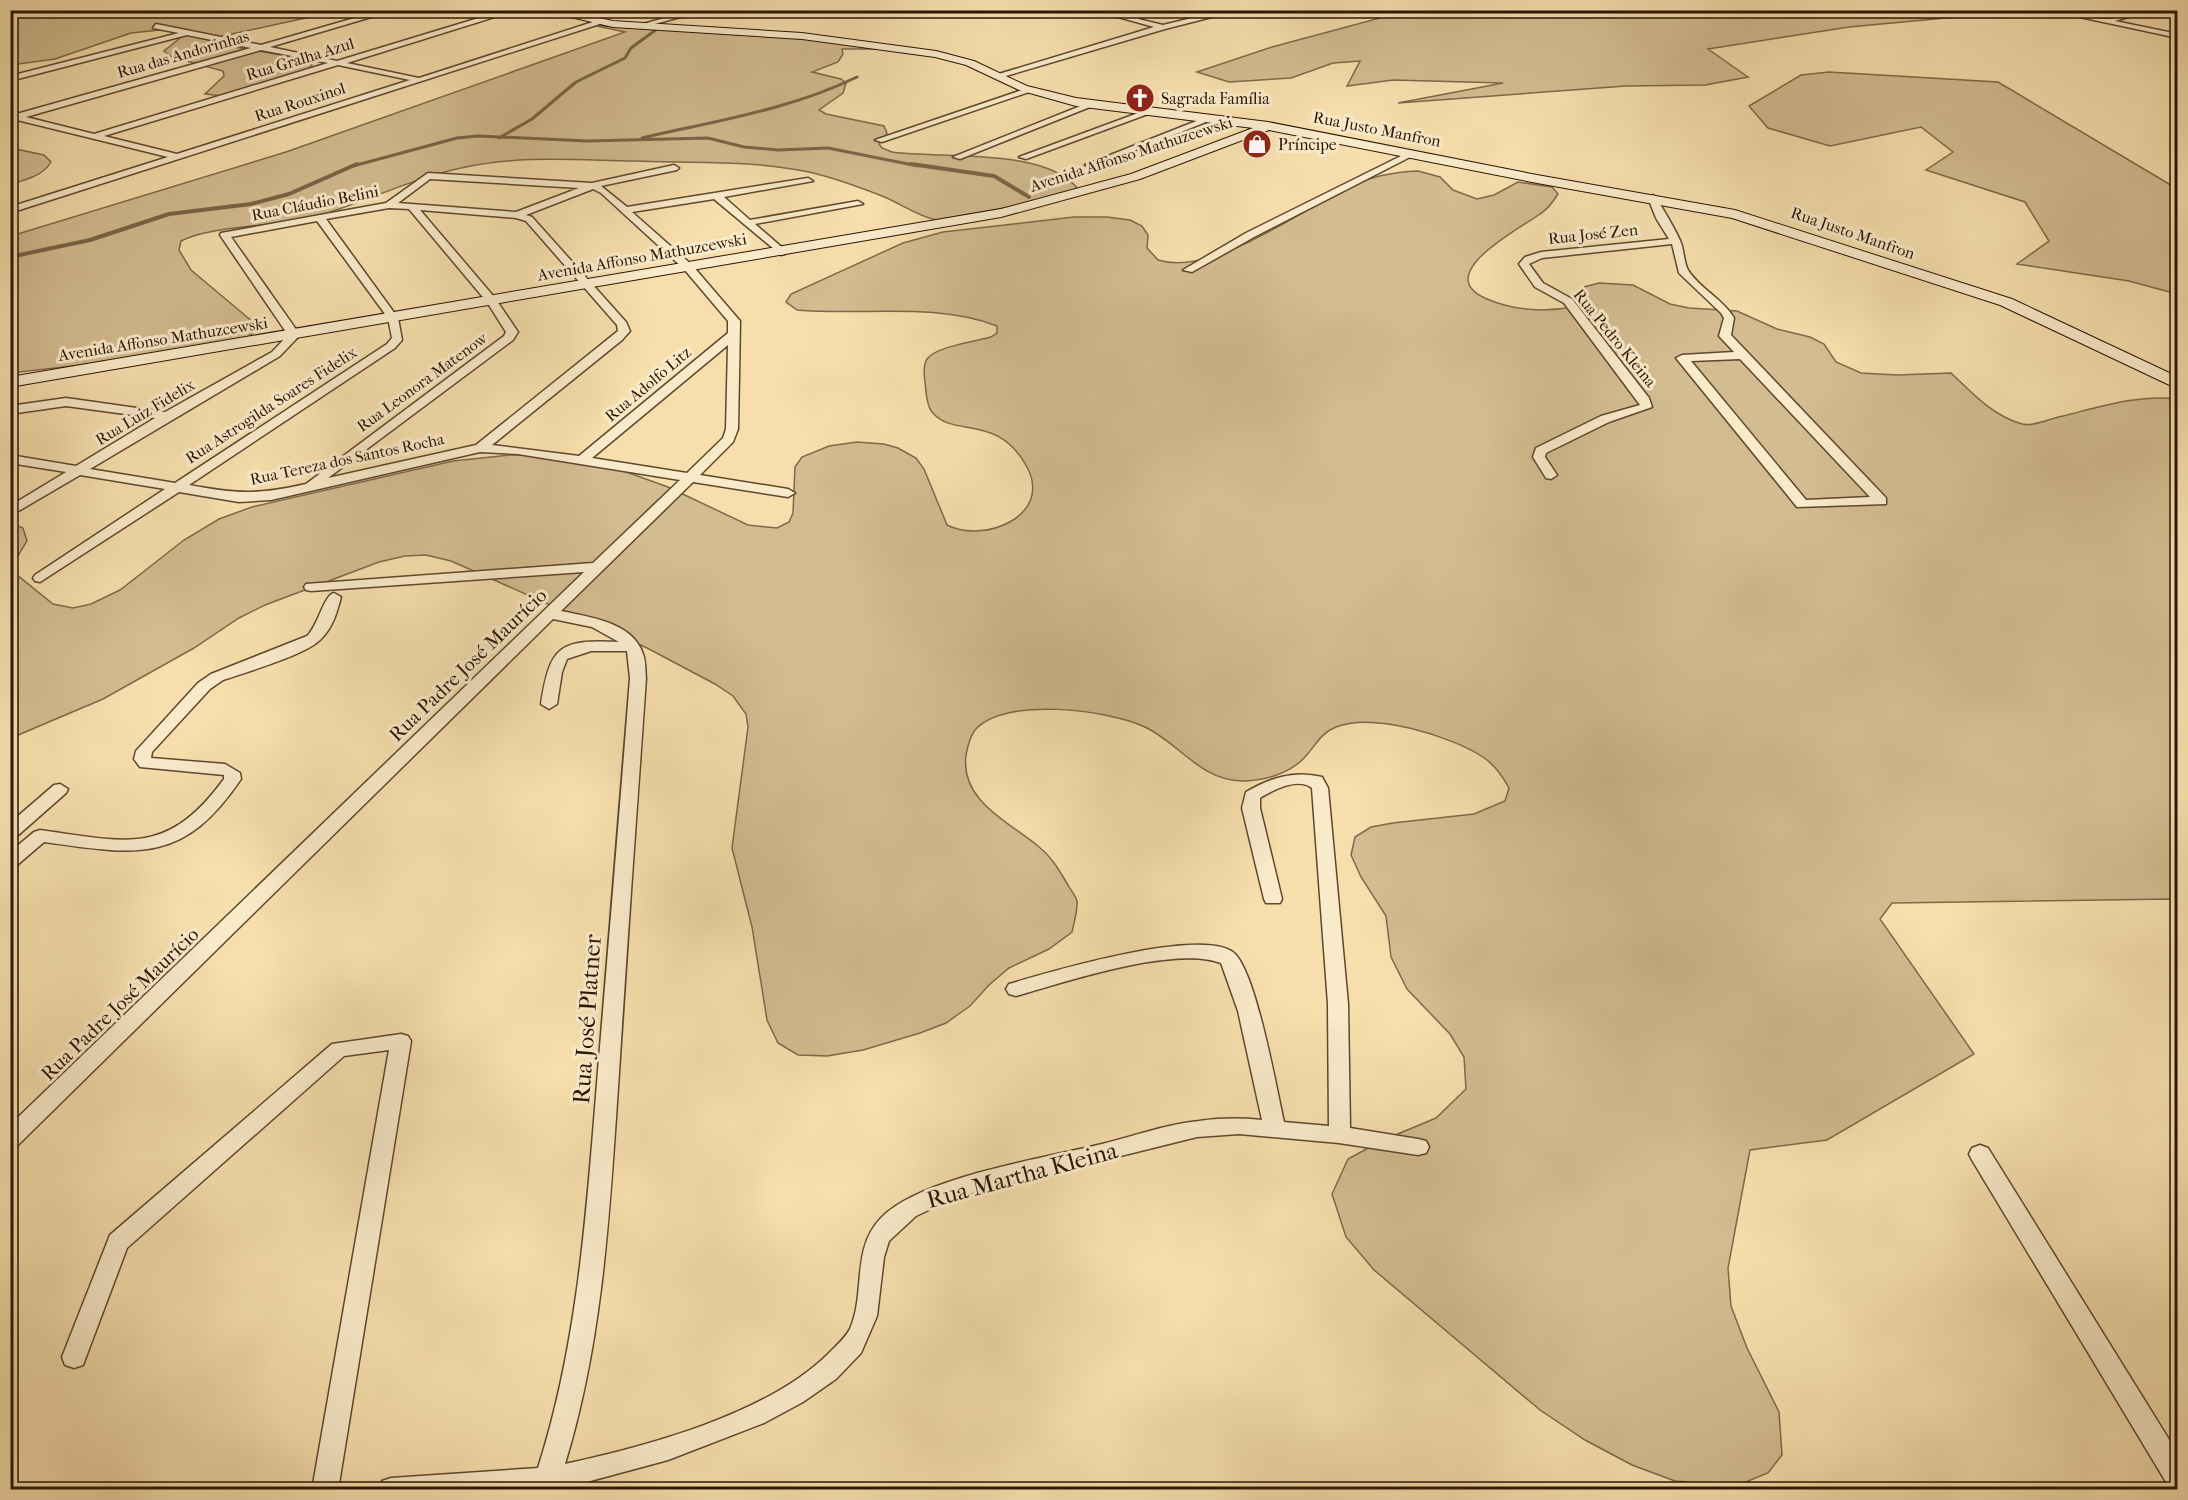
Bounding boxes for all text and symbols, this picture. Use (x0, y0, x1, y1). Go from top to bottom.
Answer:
street label: Rua das Andorinhas (115, 26, 251, 82)
street label: Rua Gralha Azul (244, 33, 357, 84)
street label: Rua Rouxinol (252, 78, 348, 126)
church icon: Sagrada Família (1124, 82, 1156, 114)
place label: Sagrada Família (1161, 89, 1270, 108)
street label: Rua Justo Manfron (1311, 107, 1443, 151)
street label: Avenida Affonso Mathuzcewski (1026, 112, 1235, 196)
shop icon: Príncipe (1241, 128, 1273, 160)
place label: Príncipe (1278, 135, 1337, 154)
street label: Rua Cláudio Belini (250, 181, 380, 225)
street label: Rua Justo Manfron (1789, 203, 1918, 263)
street label: Rua José Zen (1547, 220, 1640, 248)
street label: Avenida Affonso Mathuzcewski (535, 229, 748, 285)
street label: Rua Pedro Kleina (1570, 285, 1661, 391)
street label: Avenida Affonso Mathuzcewski (56, 313, 269, 365)
street label: Rua Leonora Matenow (353, 328, 492, 436)
street label: Rua Astrogilda Soares Fidelix (182, 342, 361, 468)
street label: Rua Adolfo Litz (601, 343, 695, 425)
street label: Rua Luiz Fidelix (92, 375, 199, 449)
street label: Rua Tereza dos Santos Rocha (248, 429, 446, 489)
street label: Rua Padre José Maurício (384, 584, 552, 746)
street label: Rua Padre José Maurício (36, 923, 204, 1085)
street label: Rua José Platner (567, 932, 607, 1105)
street label: Rua Martha Kleina (924, 1136, 1121, 1214)

